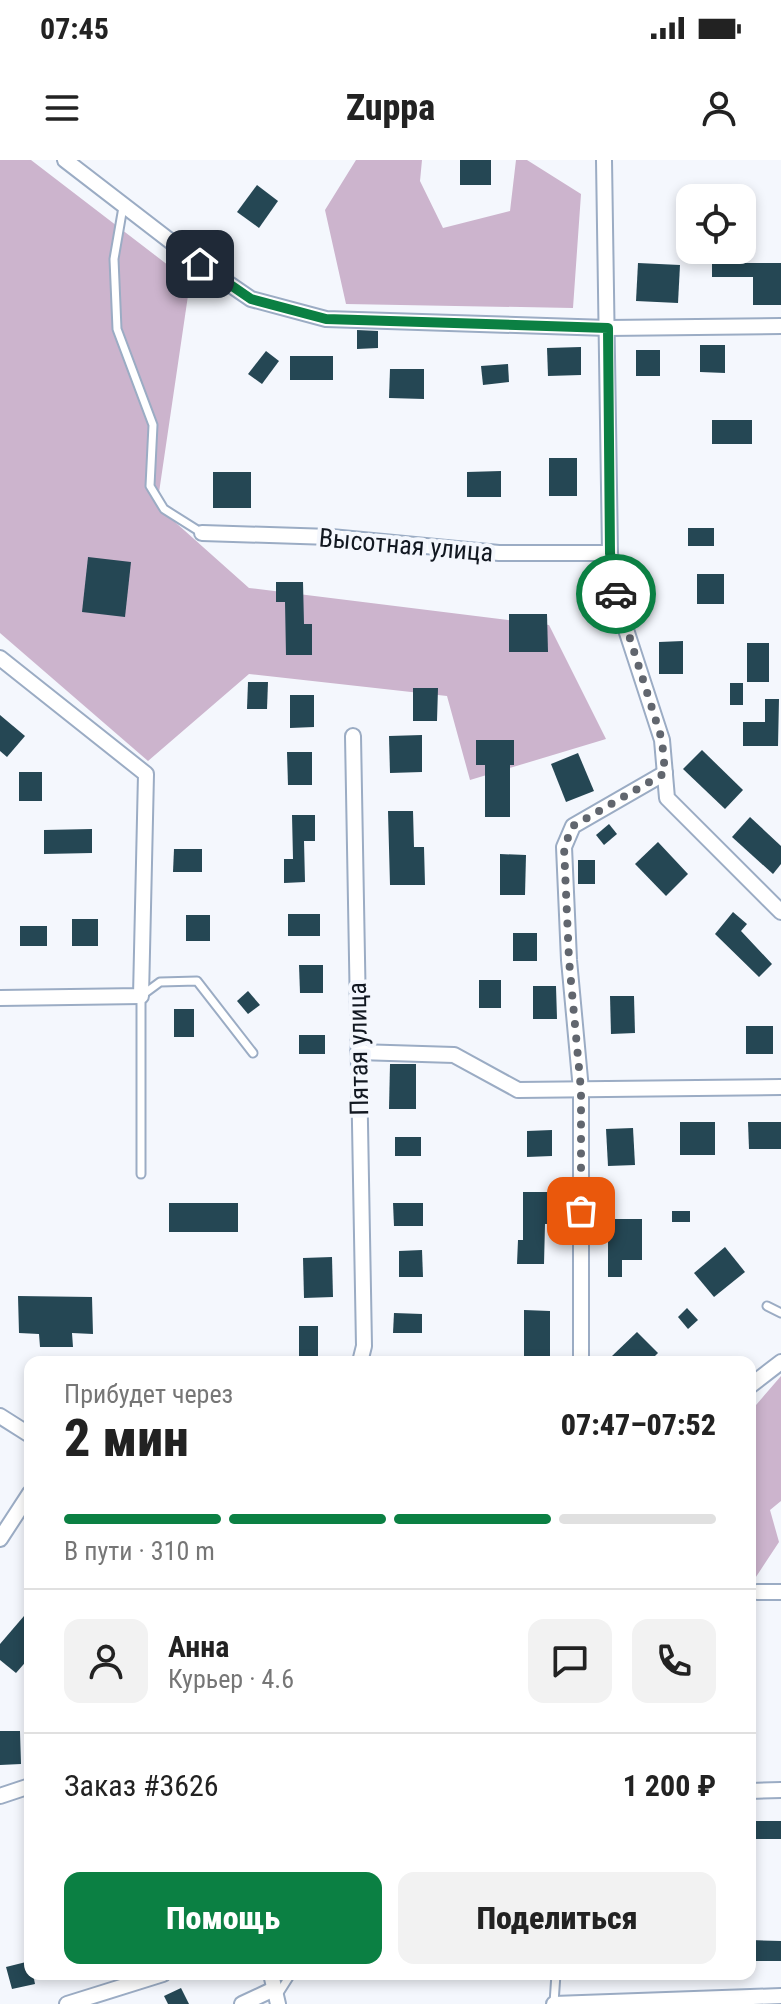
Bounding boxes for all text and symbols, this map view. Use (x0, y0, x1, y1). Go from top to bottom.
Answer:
text: 07:45 (40, 11, 109, 46)
icon: menu (40, 86, 84, 130)
icon: person (697, 86, 741, 130)
text: Zuppa (346, 87, 435, 129)
map controls (676, 184, 756, 264)
button: locate (676, 184, 756, 264)
pin (166, 230, 234, 298)
icon: home (178, 242, 222, 286)
street label: Высотная улица (318, 522, 494, 568)
courier (576, 554, 656, 634)
icon: car (594, 572, 638, 616)
street label: Пятая улица (342, 982, 374, 1116)
pin (547, 1177, 615, 1245)
icon: bag (559, 1189, 603, 1233)
text: Прибудет через (64, 1379, 233, 1409)
text: 07:47–07:52 (561, 1407, 716, 1442)
text: 2 мин (64, 1408, 189, 1469)
text: В пути · 310 m (64, 1536, 215, 1566)
button: person (64, 1619, 148, 1703)
button: chat (528, 1619, 612, 1703)
button: phone (632, 1619, 716, 1703)
text: Анна (168, 1629, 229, 1664)
text: Курьер · 4.6 (168, 1664, 294, 1694)
text: Заказ #3626 (64, 1768, 219, 1803)
text: 1 200 ₽ (623, 1768, 716, 1803)
button: Помощь (64, 1872, 382, 1964)
button: Поделиться (398, 1872, 716, 1964)

